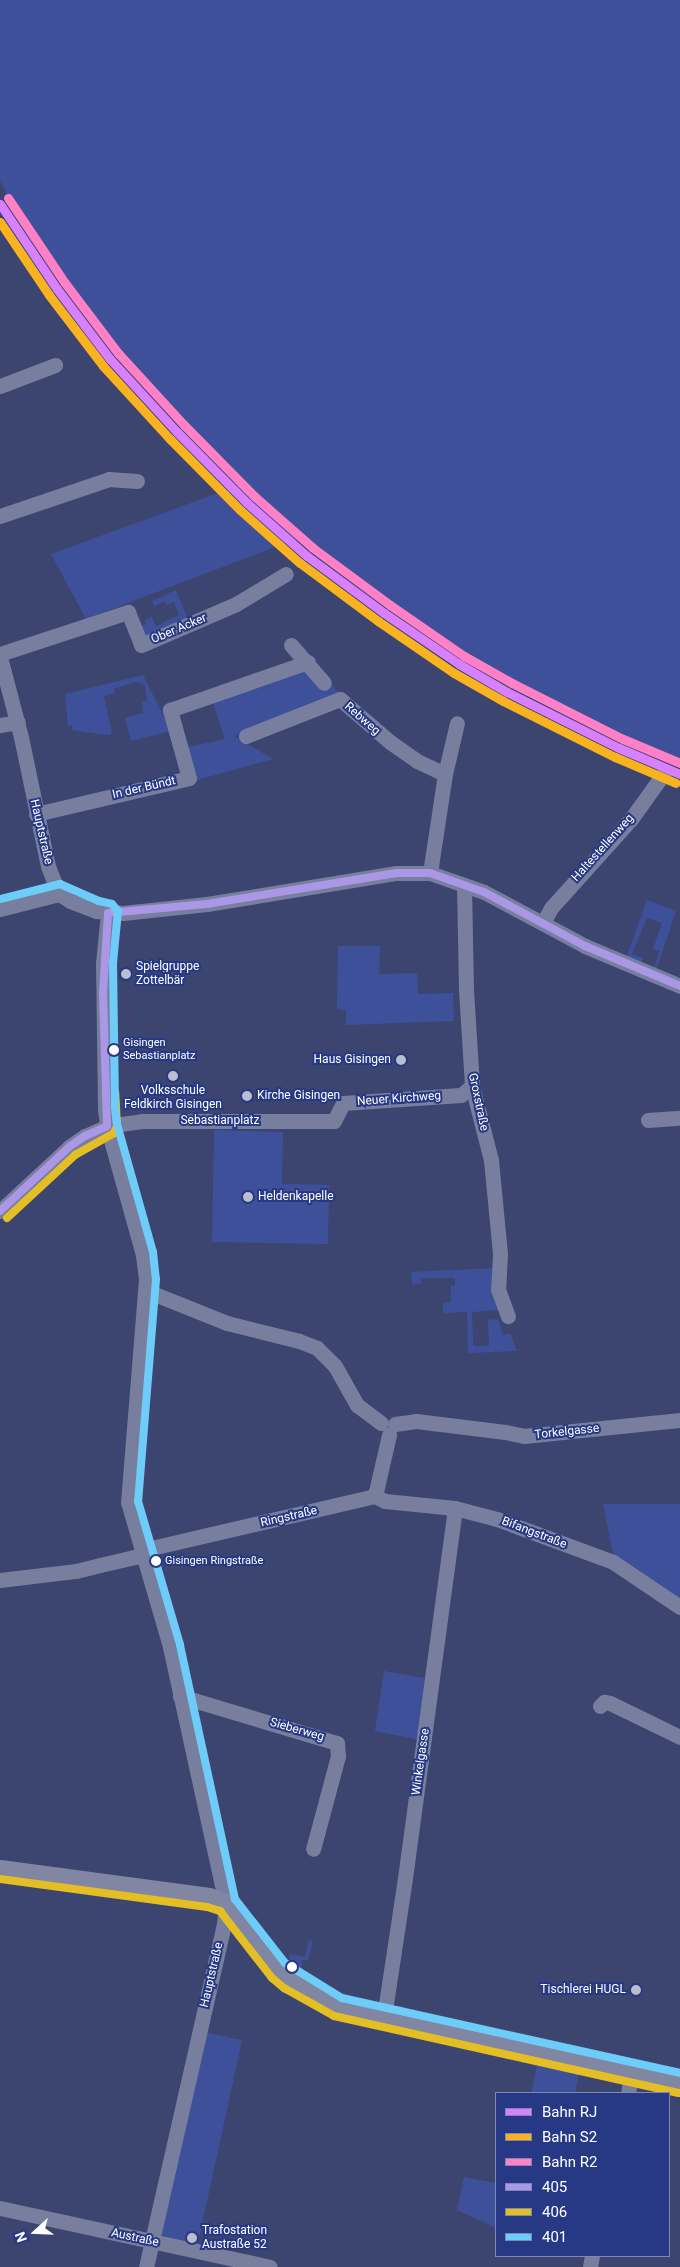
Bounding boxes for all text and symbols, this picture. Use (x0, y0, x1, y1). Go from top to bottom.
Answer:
street label: Ober Acker (149, 611, 209, 647)
street label: Rebweg (341, 700, 383, 738)
street label: In der Bündt (111, 774, 177, 802)
street label: Hauptstraße (27, 798, 55, 866)
street label: Haltestellenweg (569, 811, 637, 885)
place label: Spielgruppe Zottelbär (136, 960, 199, 988)
marker: Spielgruppe Zottelbär (120, 968, 132, 980)
place label: Gisingen Sebastianplatz (123, 1037, 195, 1063)
marker: Gisingen Sebastianplatz (109, 1045, 119, 1055)
place label: Haus Gisingen (314, 1053, 391, 1067)
marker: Haus Gisingen (395, 1054, 407, 1066)
marker: Volksschule Feldkirch Gisingen (167, 1070, 179, 1082)
street label: Groxstraße (465, 1072, 491, 1132)
place label: Volksschule Feldkirch Gisingen (124, 1084, 222, 1112)
place label: Kirche Gisingen (257, 1089, 340, 1103)
street label: Neuer Kirchweg (356, 1089, 442, 1109)
marker: Kirche Gisingen (241, 1090, 253, 1102)
street label: Sebastianplatz (180, 1114, 260, 1128)
place label: Heldenkapelle (258, 1190, 334, 1204)
marker: Heldenkapelle (242, 1191, 254, 1203)
street label: Torkelgasse (534, 1421, 600, 1443)
street label: Ringstraße (259, 1503, 319, 1531)
street label: Bifangstraße (499, 1514, 569, 1552)
place label: Gisingen Ringstraße (165, 1554, 263, 1568)
marker: Gisingen Ringstraße (151, 1556, 161, 1566)
street label: Sieberweg (268, 1715, 326, 1745)
street label: Winkelgasse (409, 1728, 433, 1796)
street label: Hauptstraße (198, 1941, 226, 2009)
unlabelled marker (287, 1962, 297, 1972)
place label: Tischlerei HUGL (540, 1983, 626, 1997)
marker: Tischlerei HUGL (630, 1984, 642, 1996)
legend (495, 2092, 670, 2257)
text: Bahn RJ (542, 2103, 597, 2121)
text: Bahn S2 (542, 2128, 597, 2146)
text: Bahn R2 (542, 2153, 597, 2171)
text: 405 (542, 2178, 567, 2196)
text: 406 (542, 2203, 567, 2221)
north arrow (10, 2207, 60, 2257)
place label: Trafostation Austraße 52 (202, 2224, 267, 2252)
street label: Austraße (110, 2226, 160, 2250)
text: 401 (542, 2228, 567, 2246)
text: N (12, 2230, 30, 2245)
marker: Trafostation Austraße 52 (186, 2232, 198, 2244)

